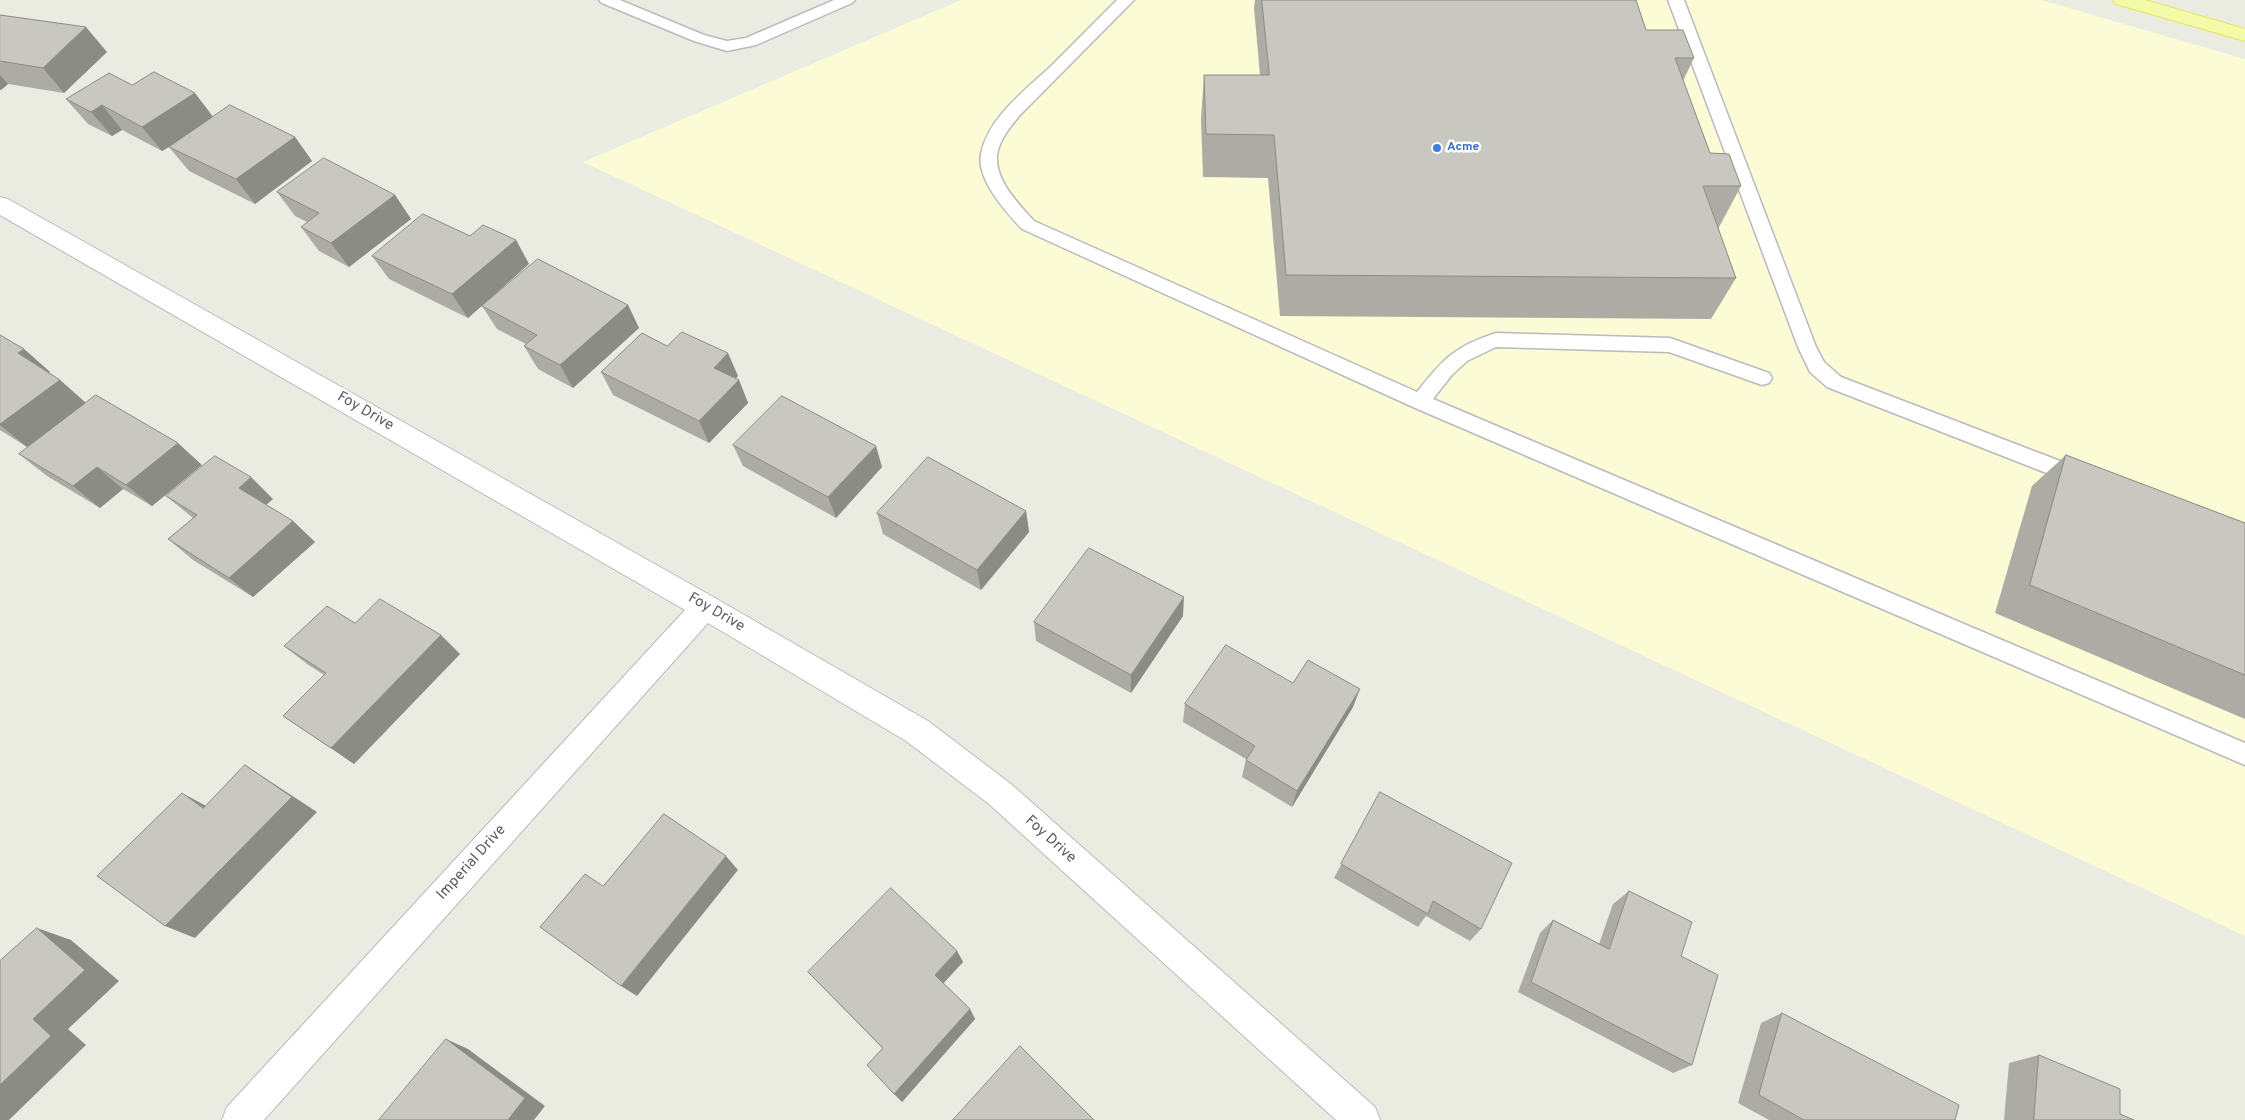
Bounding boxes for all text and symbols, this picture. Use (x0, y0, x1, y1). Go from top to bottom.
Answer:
place label: Acme (1447, 141, 1479, 155)
marker: Acme (1431, 142, 1443, 154)
street label: Foy Drive (333, 389, 397, 435)
street label: Foy Drive (684, 590, 748, 636)
street label: Foy Drive (1021, 812, 1079, 868)
street label: Imperial Drive (434, 822, 510, 904)

